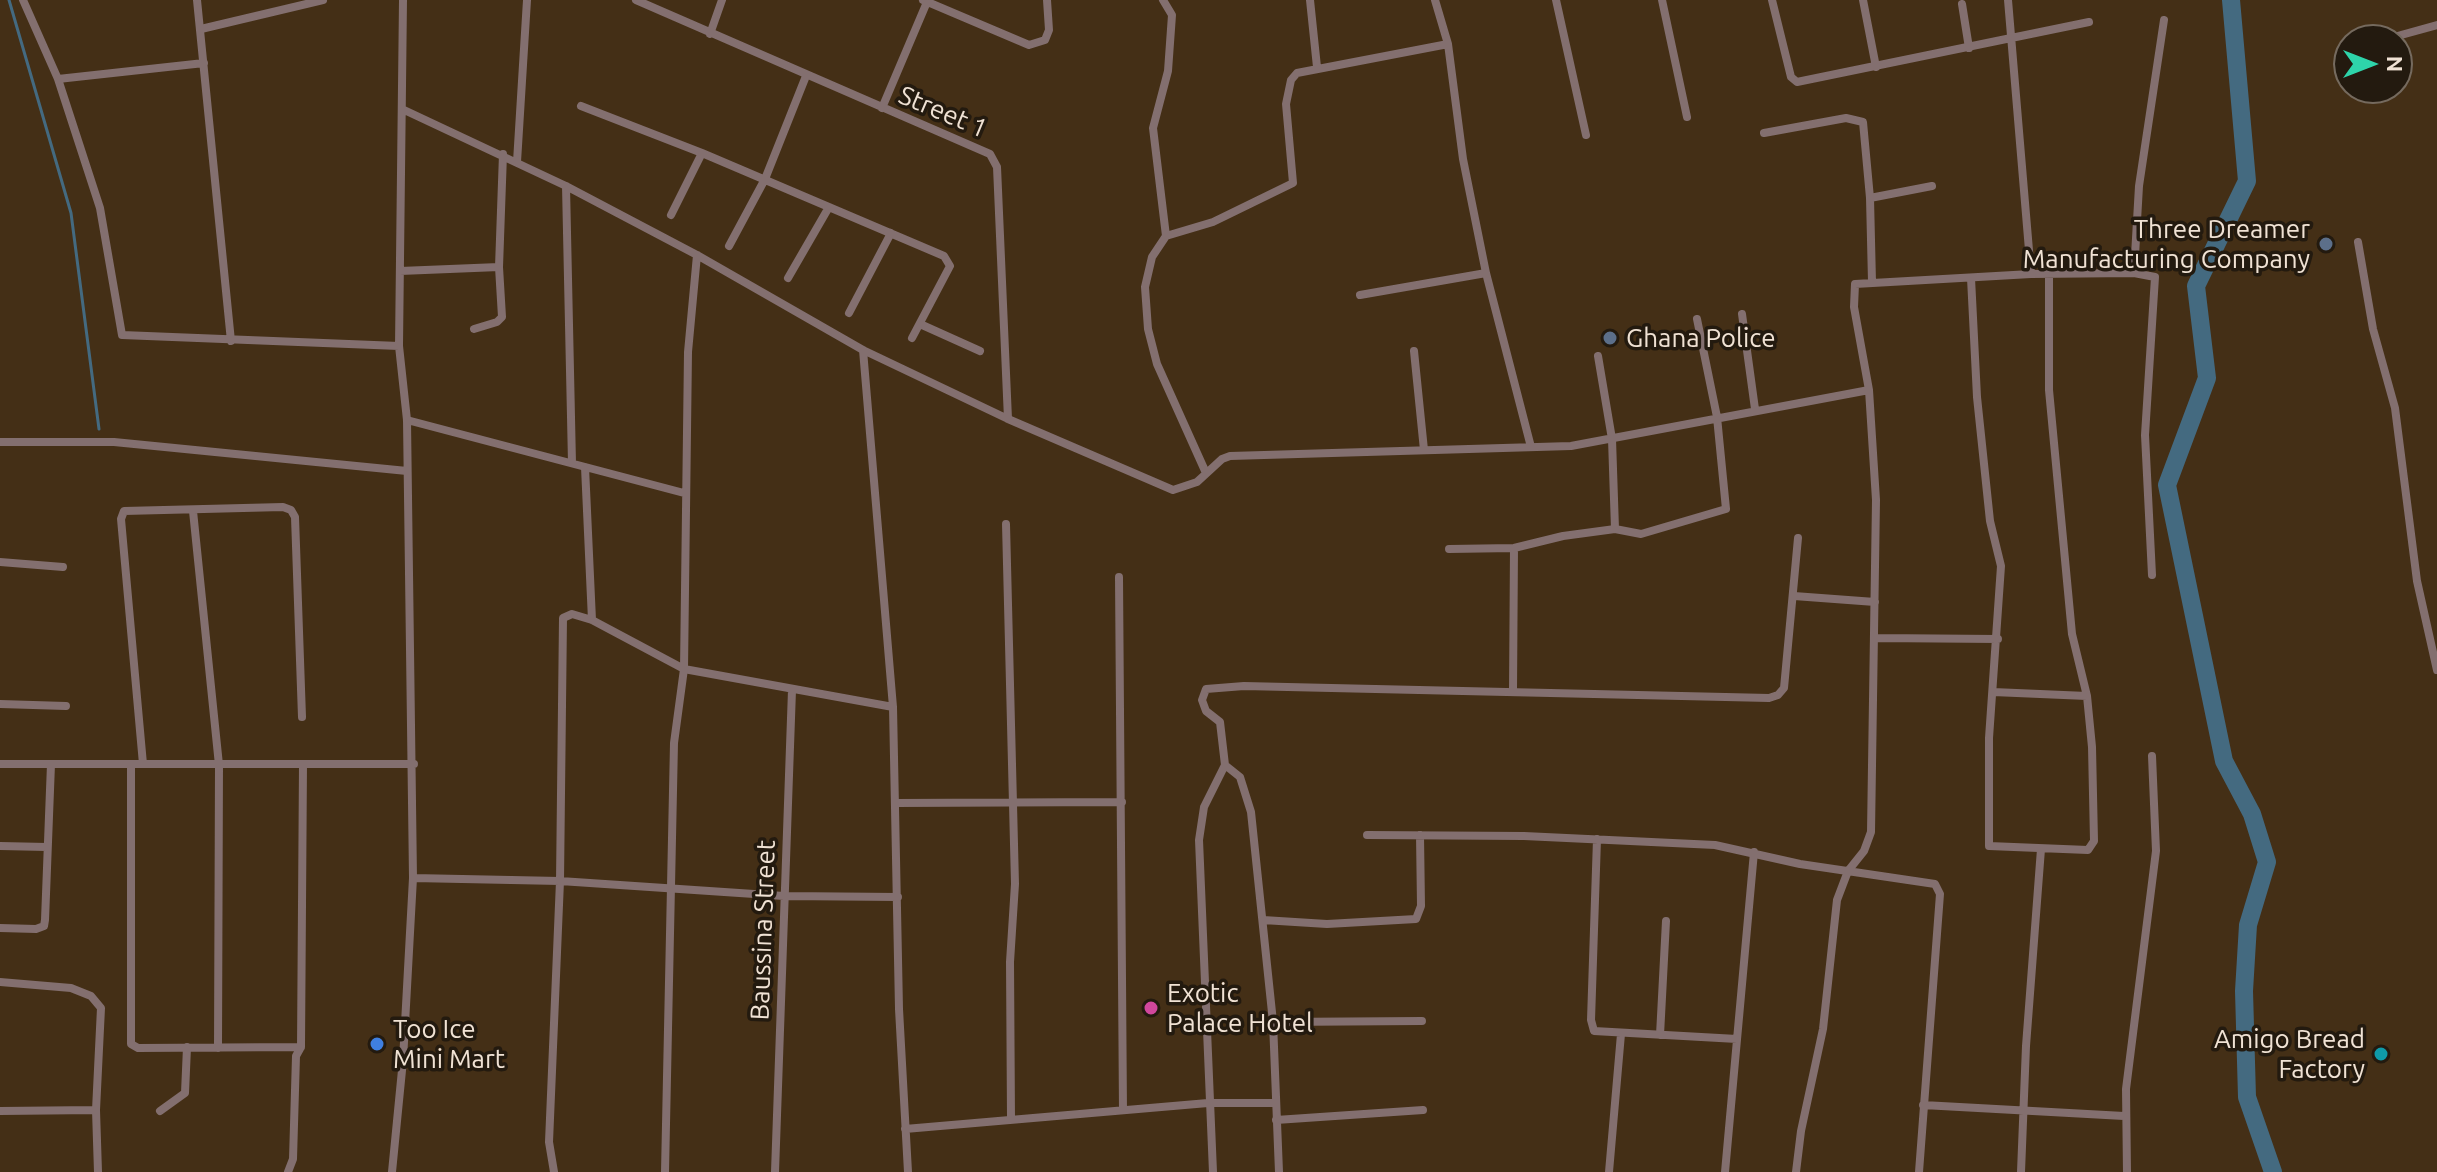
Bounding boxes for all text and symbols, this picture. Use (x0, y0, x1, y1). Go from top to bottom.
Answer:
north arrow (2333, 24, 2413, 104)
text: N (2383, 56, 2408, 72)
street label: Street 1 (894, 79, 992, 145)
place label: Three Dreamer Manufacturing Company (2023, 213, 2310, 274)
marker: Three Dreamer Manufacturing Company (2317, 235, 2335, 253)
place label: Ghana Police (1626, 322, 1776, 354)
marker: Ghana Police (1601, 329, 1619, 347)
street label: Baussina Street (744, 839, 782, 1021)
place label: Exotic Palace Hotel (1167, 977, 1313, 1038)
marker: Exotic Palace Hotel (1142, 999, 1160, 1017)
place label: Too Ice Mini Mart (393, 1013, 505, 1074)
place label: Amigo Bread Factory (2214, 1023, 2365, 1084)
marker: Too Ice Mini Mart (368, 1035, 386, 1053)
marker: Amigo Bread Factory (2372, 1045, 2390, 1063)

